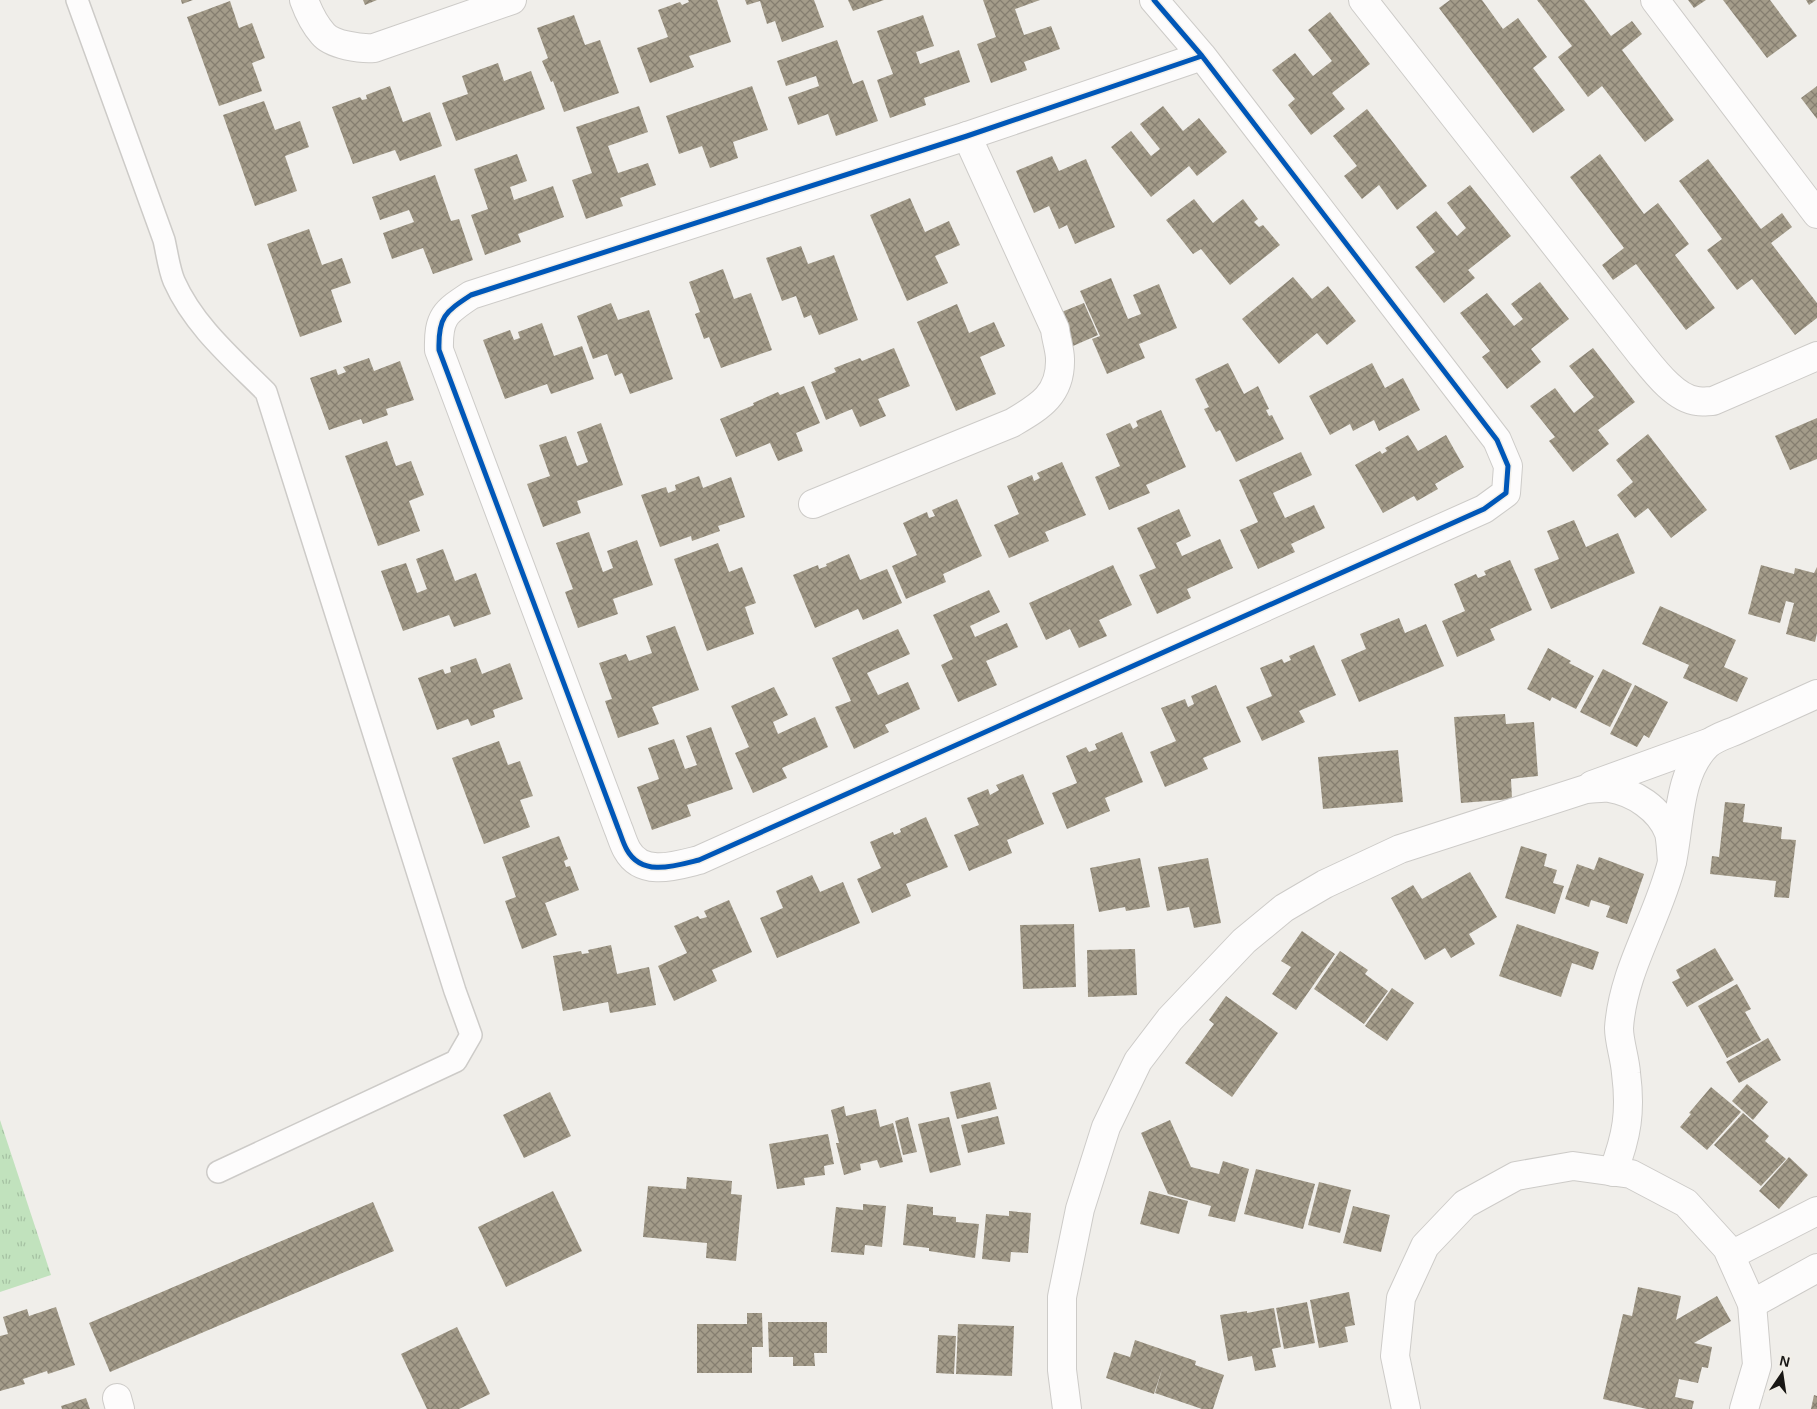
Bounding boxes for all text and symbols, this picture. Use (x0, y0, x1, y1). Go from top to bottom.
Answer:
north arrow (1757, 1349, 1807, 1399)
text: N (1778, 1352, 1792, 1370)

